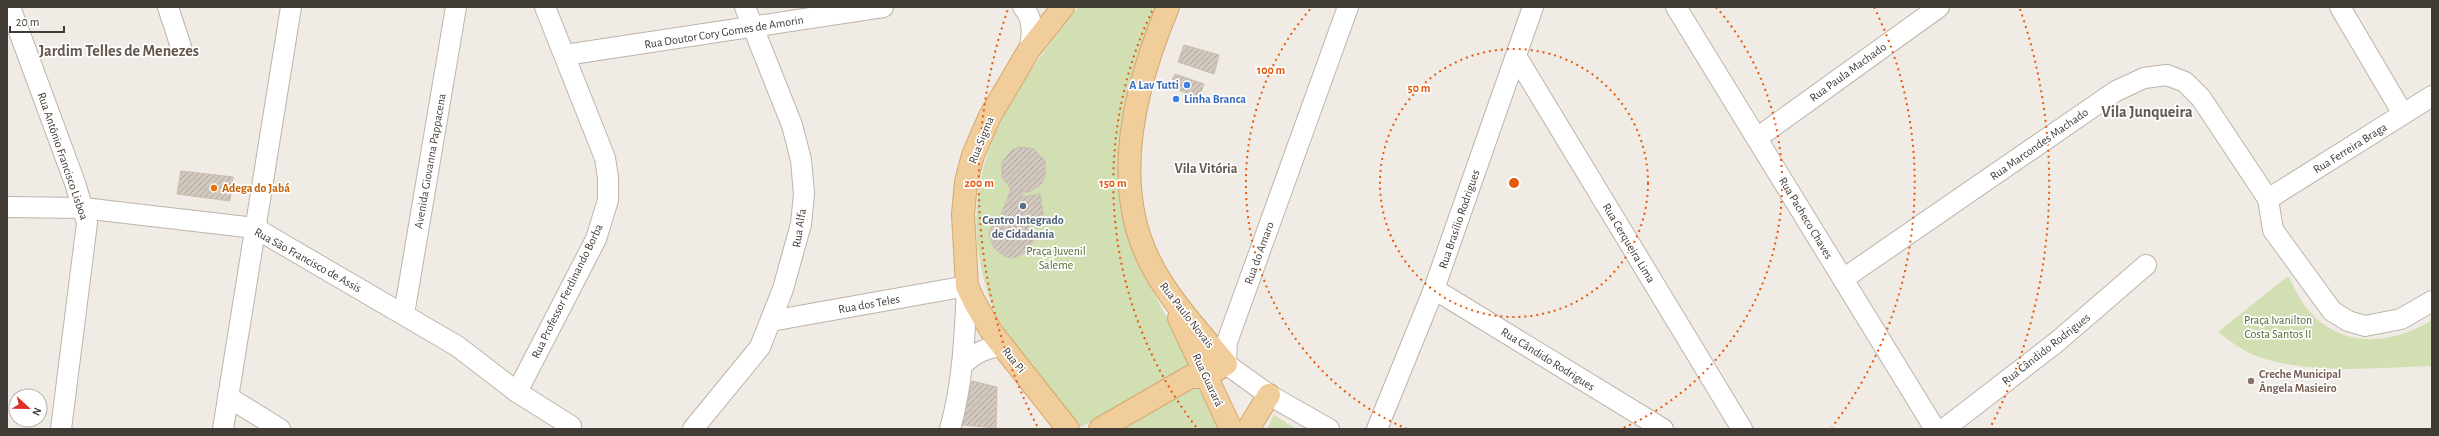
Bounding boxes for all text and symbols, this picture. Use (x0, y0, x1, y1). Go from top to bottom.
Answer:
scale bar (10, 8, 64, 34)
street label: Rua Doutor Cory Gomes de Amorin (643, 13, 805, 52)
text: 20 m (16, 16, 39, 28)
street label: Rua Paula Machado (1807, 40, 1889, 104)
district label: Jardim Telles de Menezes (39, 43, 199, 59)
text: 100 m (1257, 64, 1285, 76)
place label: A Lav Tutti (1129, 79, 1179, 91)
marker: A Lav Tutti (1182, 80, 1192, 90)
text: 50 m (1408, 82, 1431, 94)
street label: Rua Antônio Francisco Lisboa (36, 91, 91, 222)
street label: Avenida Giovanna Pappacena (412, 92, 448, 230)
place label: Linha Branca (1184, 93, 1246, 105)
marker: Linha Branca (1171, 94, 1181, 104)
district label: Vila Junqueira (2101, 104, 2193, 120)
street label: Rua Marcondes Machado (1988, 106, 2090, 182)
street label: Rua Sigma (966, 114, 996, 165)
street label: Rua Ferreira Braga (2311, 120, 2389, 176)
district label: Vila Vitória (1175, 162, 1238, 176)
street label: Rua Brasílio Rodrigues (1436, 168, 1482, 270)
street label: Rua Pacheco Chaves (1777, 175, 1835, 261)
centre of rings (1507, 176, 1521, 190)
text: 200 m (964, 177, 994, 189)
text: 150 m (1099, 177, 1127, 189)
place label: Adega do Jabá (222, 182, 290, 194)
marker: Adega do Jabá (209, 183, 219, 193)
marker: Centro Integrado de Cidadania (1018, 201, 1028, 211)
street label: Rua Cerqueira Lima (1601, 201, 1658, 285)
street label: Rua Alfa (790, 207, 808, 248)
place label: Centro Integrado de Cidadania (982, 214, 1064, 240)
street label: Rua do Amaro (1242, 220, 1276, 286)
street label: Rua Professor Ferdinando Borba (529, 221, 605, 360)
street label: Rua São Francisco de Assis (252, 226, 364, 294)
park label: Praça Juvenil Saleme (1026, 245, 1086, 271)
street label: Rua Paulo Novais (1158, 280, 1216, 350)
street label: Rua dos Teles (837, 293, 901, 315)
street label: Rua Cândido Rodrigues (2000, 311, 2092, 387)
park label: Praça Ivanilton Costa Santos II (2244, 314, 2312, 340)
street label: Rua Cândido Rodrigues (1499, 325, 1597, 393)
street label: Rua Pi (1000, 345, 1028, 375)
street label: Rua Guarará (1191, 352, 1226, 409)
place label: Creche Municipal Ângela Masieiro (2259, 368, 2341, 394)
marker: Creche Municipal Ângela Masieiro (2246, 376, 2256, 386)
north arrow (8, 388, 48, 428)
text: N (30, 406, 43, 417)

